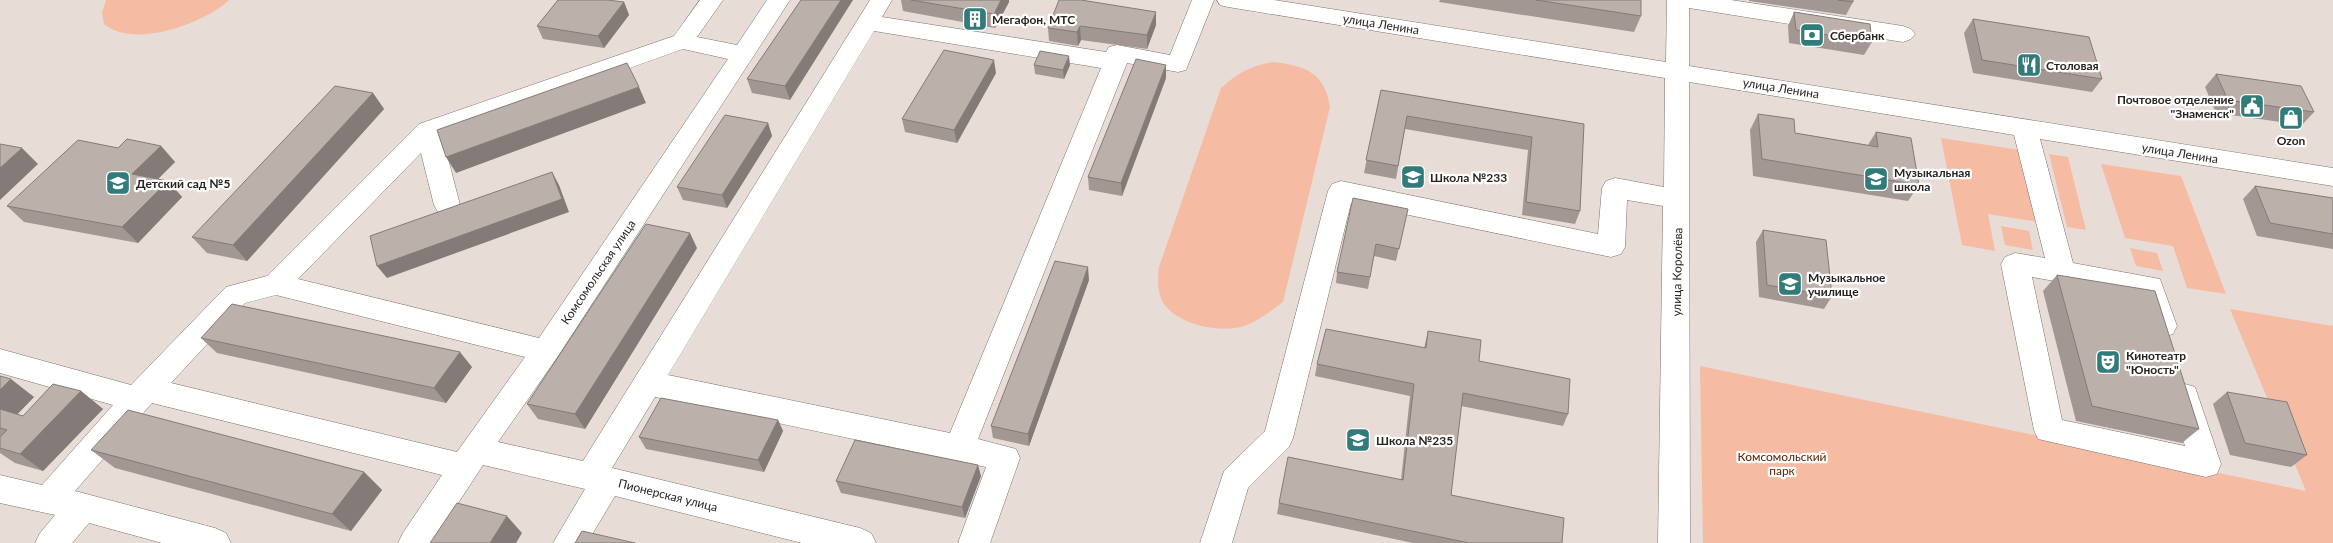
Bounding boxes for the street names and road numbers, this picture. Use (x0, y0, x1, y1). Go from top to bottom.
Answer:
street label: улица Ленина (1342, 11, 1420, 37)
street label: улица Ленина (1742, 75, 1820, 101)
street label: улица Ленина (2141, 140, 2219, 166)
street label: Комсомольская улица (557, 217, 639, 327)
street label: улица Королёва (1669, 227, 1685, 317)
street label: Пионерская улица (617, 475, 719, 515)

